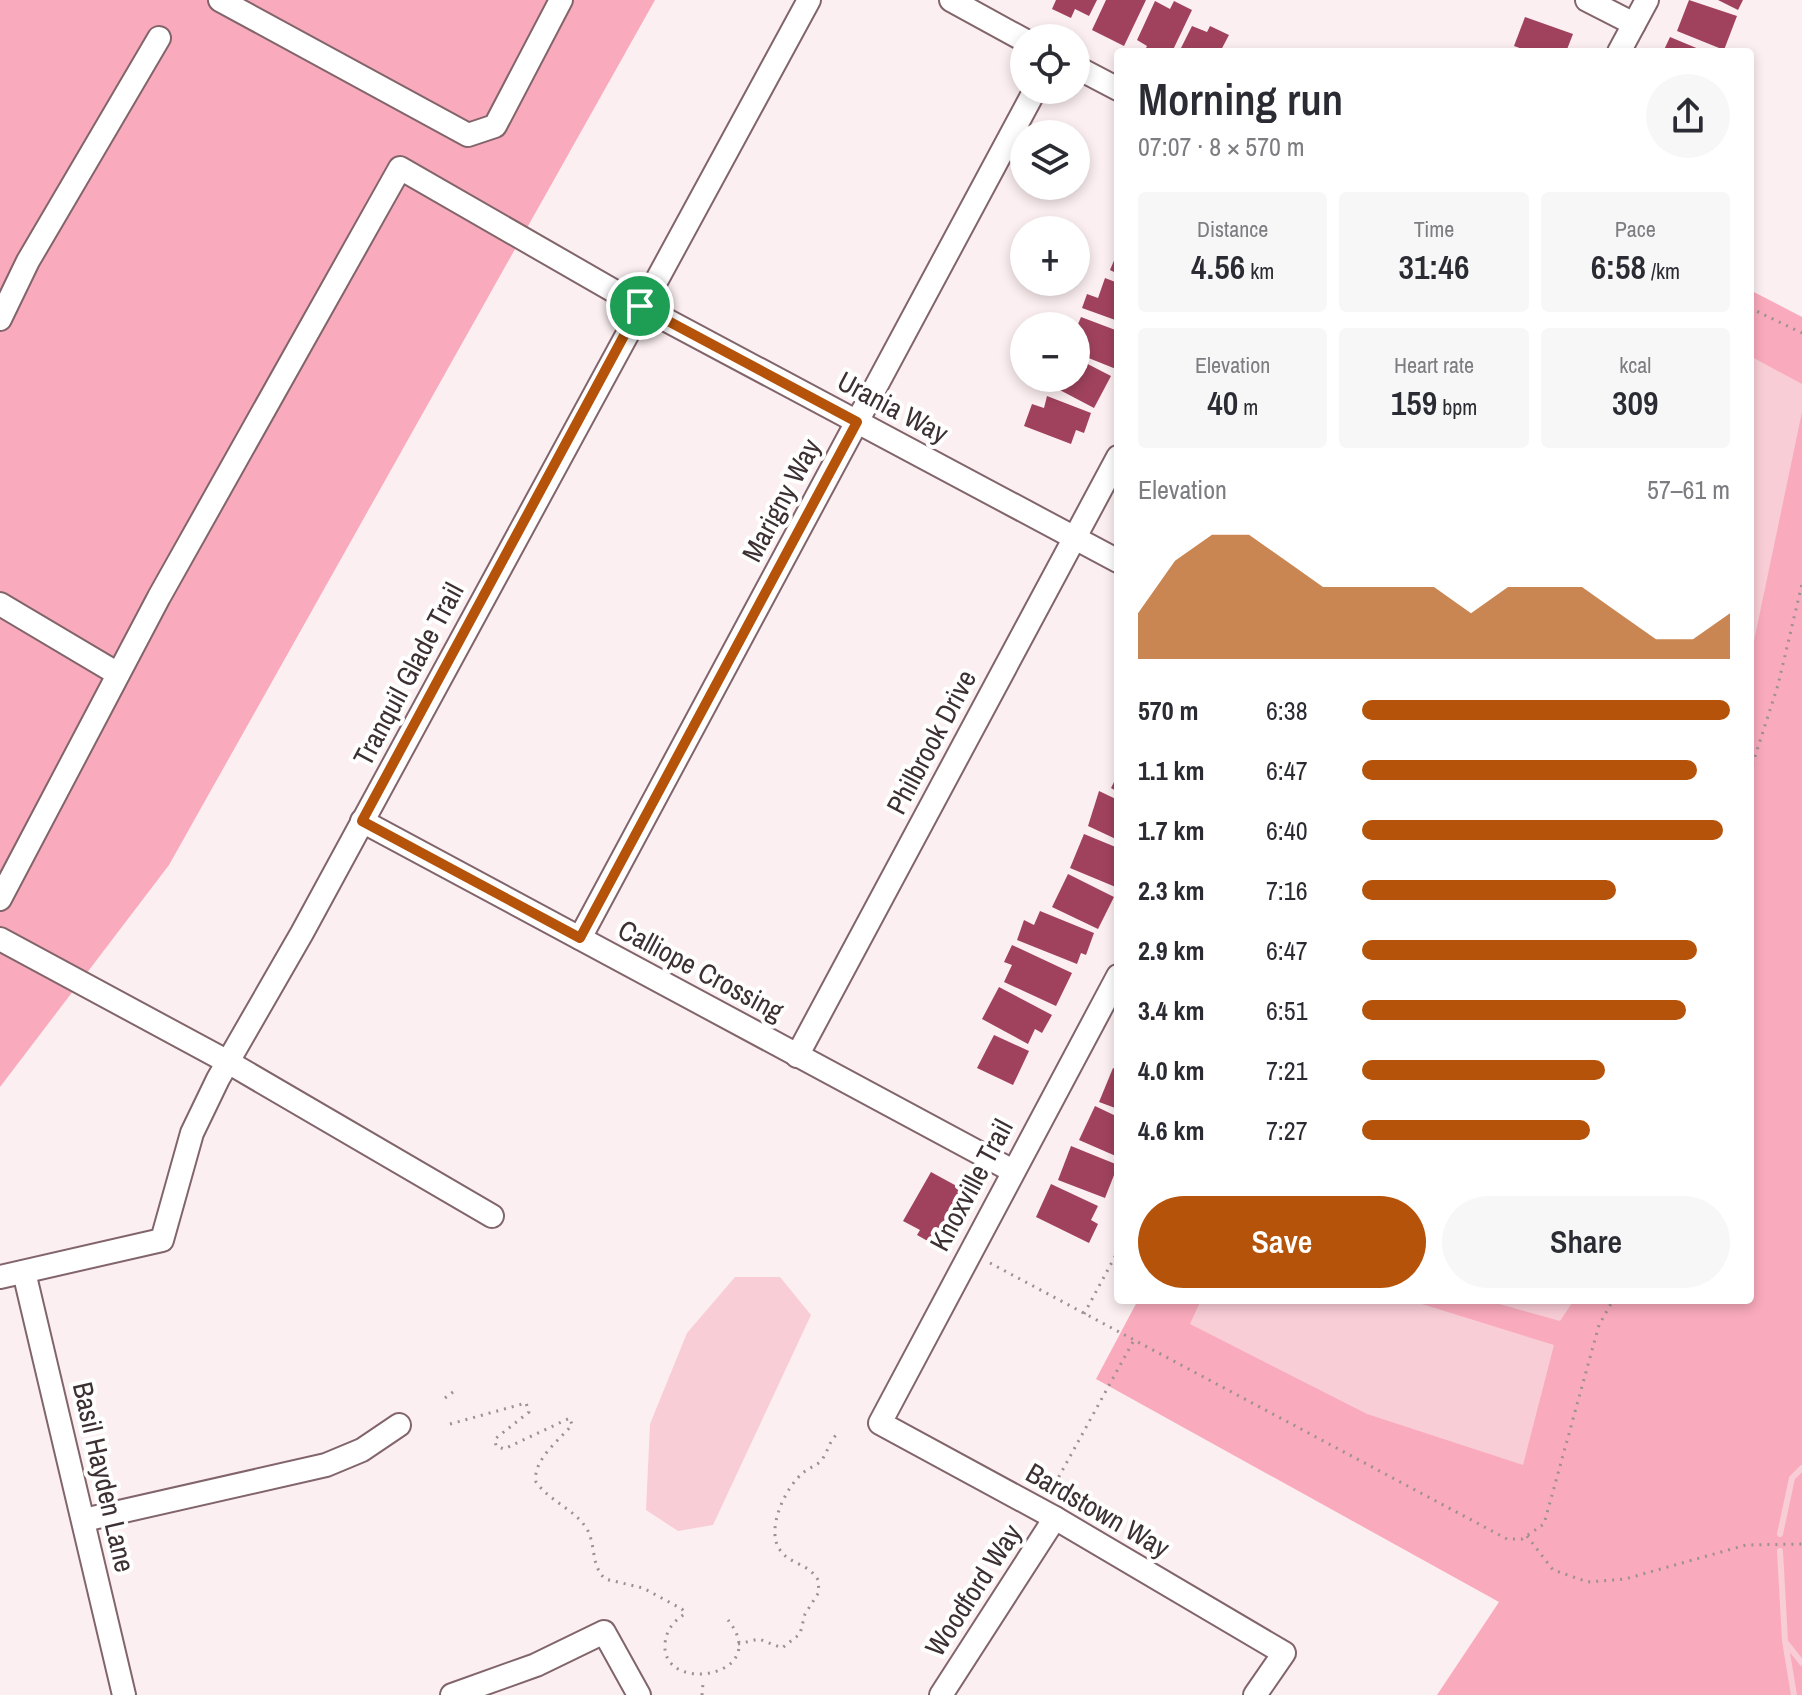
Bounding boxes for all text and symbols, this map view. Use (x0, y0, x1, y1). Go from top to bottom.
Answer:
map controls (1010, 24, 1090, 392)
button: locate (1010, 24, 1090, 104)
text: Morning run (1138, 69, 1343, 129)
button: share (1646, 74, 1730, 158)
button: layers (1010, 120, 1090, 200)
text: 07:07 · 8 × 570 m (1138, 129, 1305, 164)
text: Distance (1197, 214, 1268, 244)
text: Time (1414, 214, 1454, 244)
text: Pace (1615, 214, 1656, 244)
button: + (1010, 216, 1090, 296)
text: 4.56 (1191, 244, 1245, 290)
text: 31:46 (1399, 244, 1469, 290)
text: 6:58 (1591, 244, 1646, 290)
text: km (1245, 256, 1274, 286)
text: /km (1646, 256, 1680, 286)
pin (606, 272, 674, 340)
icon: arrive (618, 284, 662, 328)
button: − (1010, 312, 1090, 392)
text: Elevation (1195, 350, 1270, 380)
text: Heart rate (1394, 350, 1474, 380)
text: kcal (1619, 350, 1651, 380)
street label: Urania Way (831, 362, 956, 452)
text: 40 (1207, 380, 1238, 426)
text: 159 (1391, 380, 1437, 426)
text: 309 (1612, 380, 1659, 426)
text: m (1238, 392, 1258, 422)
text: bpm (1437, 392, 1477, 422)
street label: Marigny Way (733, 431, 830, 568)
text: Elevation (1138, 472, 1227, 507)
text: 57–61 m (1647, 472, 1730, 507)
street label: Tranquil Glade Trail (344, 576, 472, 772)
street label: Philbrook Drive (877, 663, 985, 821)
text: 570 m (1138, 693, 1198, 728)
text: 6:38 (1266, 693, 1308, 728)
text: 1.1 km (1138, 753, 1204, 788)
text: 6:47 (1266, 753, 1308, 788)
text: 1.7 km (1138, 813, 1204, 848)
text: 6:40 (1266, 813, 1308, 848)
text: 2.3 km (1138, 873, 1204, 908)
text: 7:16 (1266, 873, 1308, 908)
street label: Calliope Crossing (612, 910, 791, 1030)
text: 2.9 km (1138, 933, 1204, 968)
text: 6:47 (1266, 933, 1308, 968)
text: 3.4 km (1138, 993, 1204, 1028)
text: 6:51 (1266, 993, 1308, 1028)
text: 4.0 km (1138, 1053, 1204, 1088)
text: 7:21 (1266, 1053, 1308, 1088)
street label: Knoxville Trail (920, 1112, 1022, 1258)
text: 4.6 km (1138, 1113, 1204, 1148)
text: 7:27 (1266, 1113, 1308, 1148)
button: Save (1138, 1196, 1426, 1288)
button: Share (1442, 1196, 1730, 1288)
street label: Basil Hayden Lane (64, 1378, 144, 1576)
street label: Bardstown Way (1019, 1454, 1177, 1567)
street label: Woodford Way (916, 1516, 1030, 1664)

